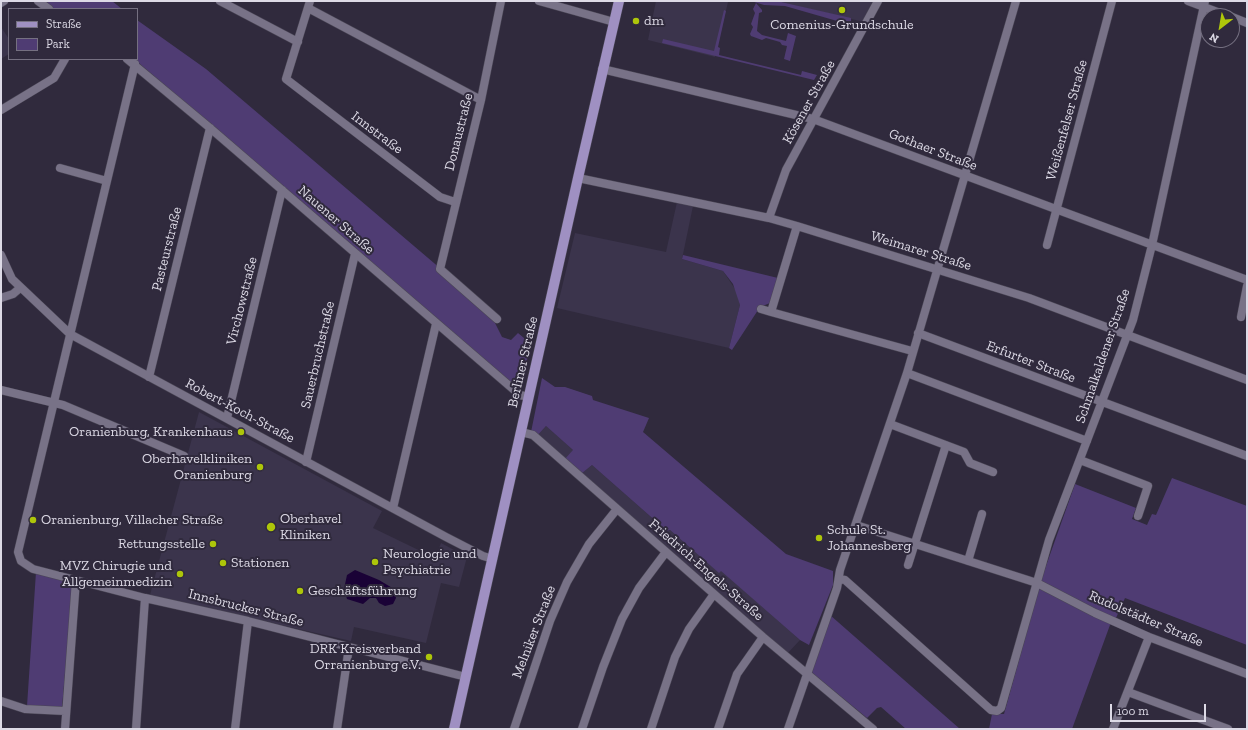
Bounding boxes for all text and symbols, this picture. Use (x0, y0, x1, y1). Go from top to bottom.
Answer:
marker: Comenius-Grundschule (837, 5, 847, 15)
legend (8, 8, 138, 60)
north arrow (1200, 8, 1240, 48)
place label: dm (644, 13, 664, 29)
marker: dm (631, 16, 641, 26)
text: Straße (46, 17, 81, 31)
place label: Comenius-Grundschule (770, 17, 914, 33)
text: N (1207, 30, 1221, 46)
text: Park (46, 37, 70, 51)
street label: Kösener Straße (779, 57, 839, 147)
street label: Weißenfelser Straße (1043, 58, 1091, 182)
street label: Donaustraße (441, 91, 477, 173)
street label: Innstraße (348, 108, 406, 158)
street label: Gothaer Straße (886, 125, 980, 175)
street label: Nauener Straße (294, 182, 378, 258)
street label: Pasteurstraße (148, 205, 186, 293)
street label: Weimarer Straße (869, 228, 973, 274)
street label: Virchowstraße (223, 255, 261, 347)
street label: Schmalkaldener Straße (1072, 287, 1134, 425)
street label: Sauerbruchstraße (297, 300, 339, 410)
street label: Berliner Straße (504, 315, 542, 409)
street label: Erfurter Straße (984, 337, 1078, 387)
street label: Robert-Koch-Straße (183, 375, 297, 447)
place label: Oranienburg, Krankenhaus (69, 424, 233, 440)
marker: Oranienburg, Krankenhaus (236, 427, 246, 437)
place label: Oberhavelkliniken Oranienburg (142, 451, 252, 484)
marker: Oberhavelkliniken Oranienburg (255, 462, 265, 472)
place label: Oberhavel Kliniken (280, 511, 341, 544)
place label: Oranienburg, Villacher Straße (41, 512, 223, 528)
marker: Oranienburg, Villacher Straße (28, 515, 38, 525)
street label: Friedrich-Engels-Straße (645, 516, 767, 624)
marker: Oberhavel Kliniken (265, 521, 277, 533)
place label: Schule St. Johannesberg (827, 522, 911, 554)
marker: Schule St. Johannesberg (814, 533, 824, 543)
place label: Rettungsstelle (118, 536, 205, 552)
marker: Rettungsstelle (208, 539, 218, 549)
place label: Neurologie und Psychiatrie (383, 546, 476, 578)
place label: Stationen (231, 555, 289, 571)
marker: Neurologie und Psychiatrie (370, 557, 380, 567)
place label: MVZ Chirugie und Allgemeinmedizin (60, 558, 172, 590)
marker: Stationen (218, 558, 228, 568)
marker: MVZ Chirugie und Allgemeinmedizin (175, 569, 185, 579)
place label: Geschäftsführung (308, 583, 417, 599)
street label: Melniker Straße (509, 583, 559, 681)
street label: Innsbrucker Straße (187, 586, 305, 630)
marker: Geschäftsführung (295, 586, 305, 596)
street label: Rudolstädter Straße (1086, 587, 1206, 651)
place label: DRK Kreisverband Orranienburg e.V. (310, 641, 421, 674)
marker: DRK Kreisverband Orranienburg e.V. (424, 652, 434, 662)
scale bar (1112, 696, 1208, 722)
text: 100 m (1117, 704, 1149, 718)

